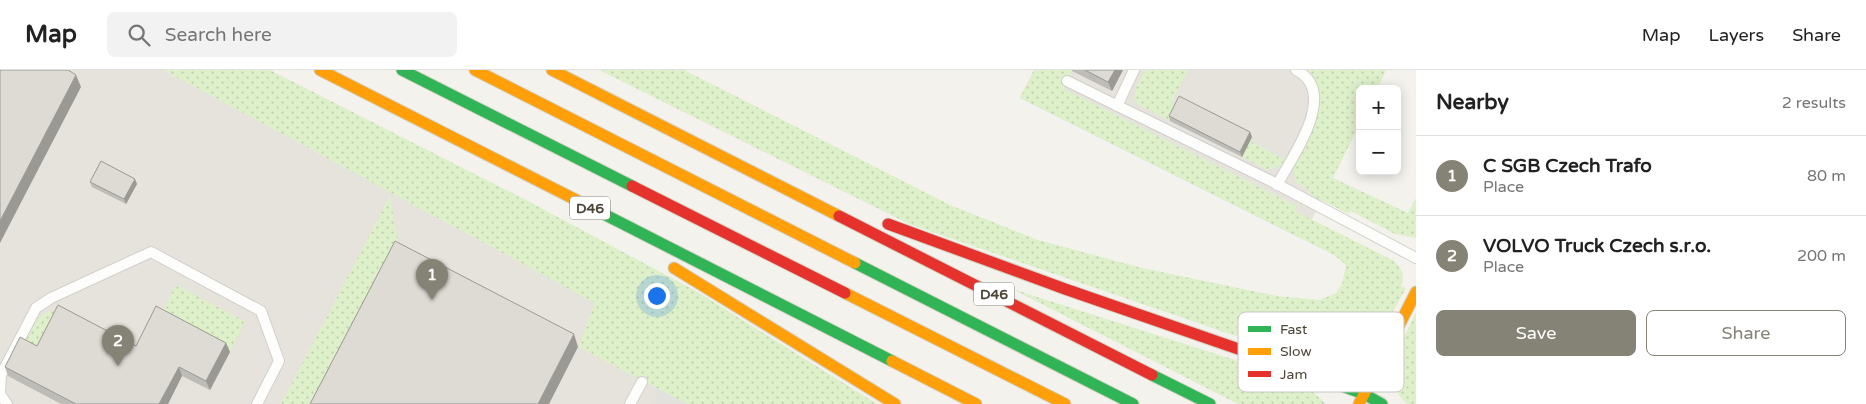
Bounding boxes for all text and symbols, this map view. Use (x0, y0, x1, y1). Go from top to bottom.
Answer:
search box (107, 12, 457, 57)
text: Map (25, 20, 77, 49)
icon: search (125, 21, 153, 49)
text: Search here (165, 24, 272, 46)
text: Map (1642, 24, 1681, 46)
text: Layers (1709, 24, 1764, 46)
text: Share (1792, 24, 1841, 46)
map controls (1356, 85, 1401, 175)
button: + (1356, 85, 1401, 130)
text: Nearby (1436, 90, 1509, 115)
text: 2 results (1782, 93, 1846, 113)
button: − (1356, 130, 1401, 175)
text: C SGB Czech Trafo (1483, 155, 1652, 177)
text: 1 (1447, 166, 1457, 186)
text: 80 m (1807, 166, 1846, 186)
text: Place (1483, 177, 1524, 197)
road number: D46 (570, 196, 610, 220)
text: VOLVO Truck Czech s.r.o. (1483, 235, 1711, 257)
text: 2 (1447, 246, 1457, 266)
text: 200 m (1797, 246, 1846, 266)
text: Place (1483, 257, 1524, 277)
pin: 1 (416, 259, 448, 300)
road number: D46 (974, 282, 1014, 305)
your location (644, 283, 670, 309)
button: Save (1436, 310, 1636, 356)
button: Share (1646, 310, 1846, 356)
legend (1238, 312, 1404, 392)
text: Fast (1280, 321, 1308, 338)
pin: 2 (102, 325, 134, 366)
text: Slow (1280, 343, 1312, 360)
text: Jam (1280, 366, 1307, 383)

